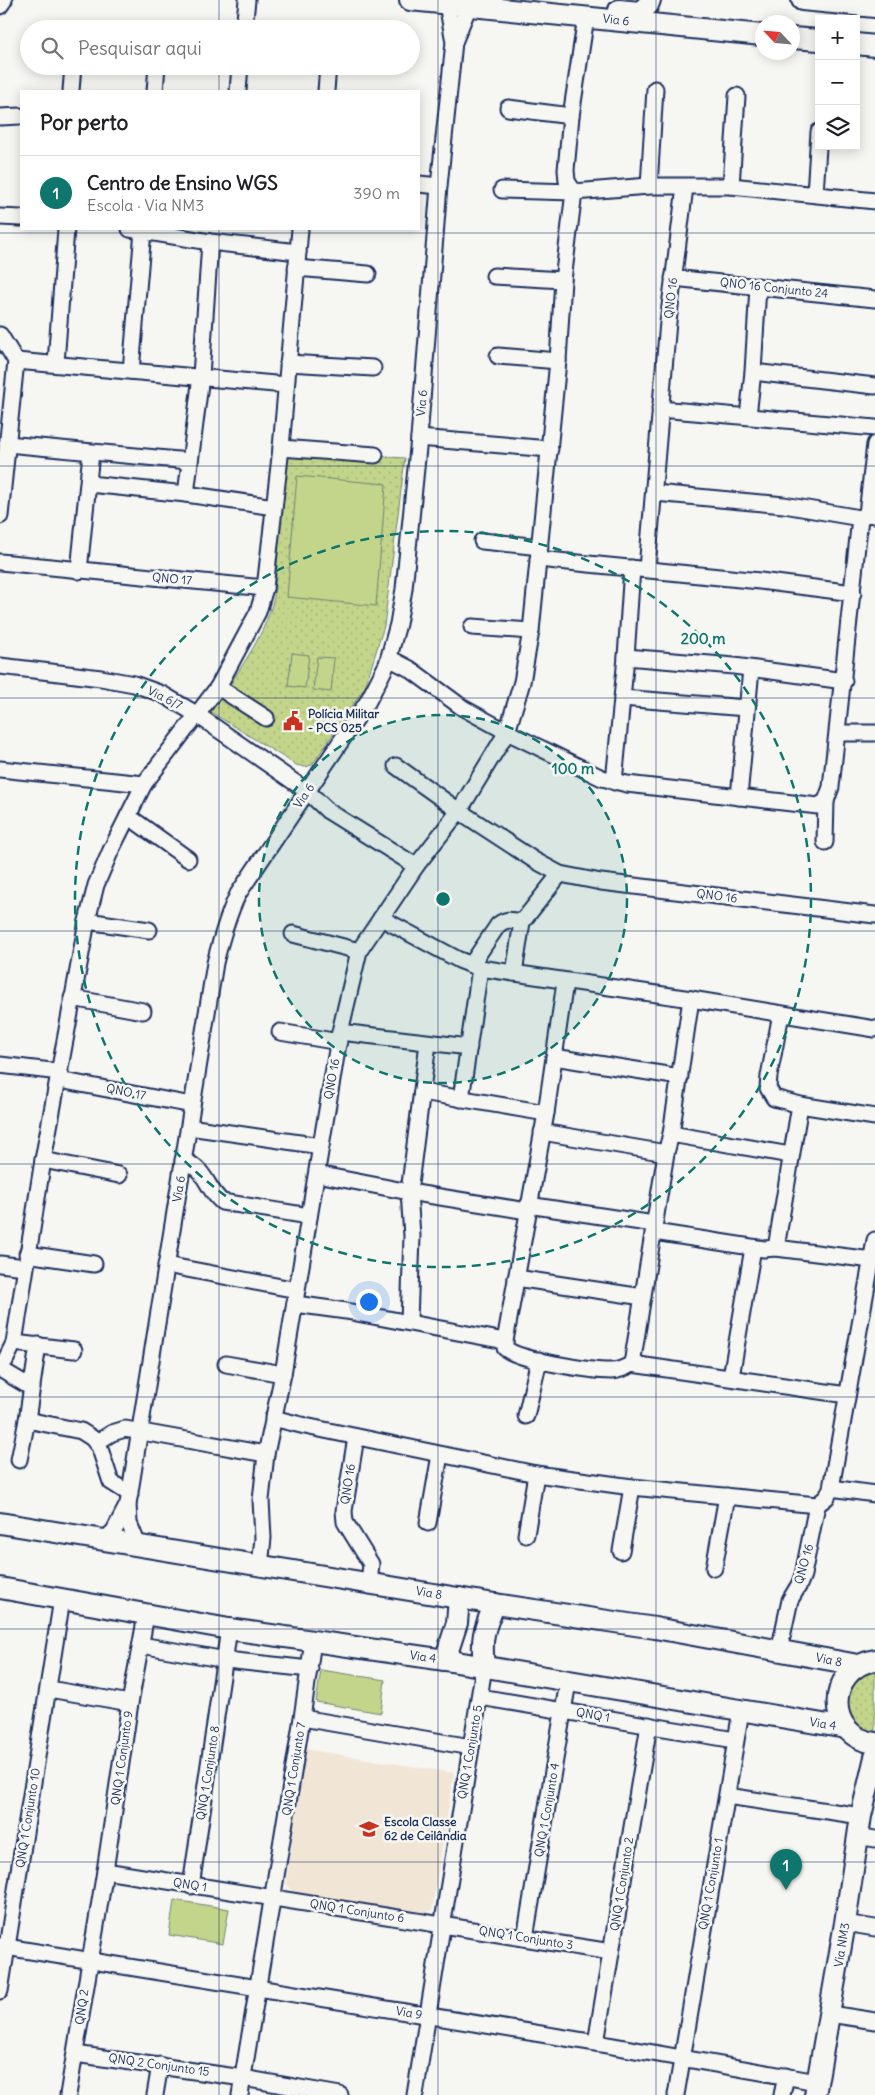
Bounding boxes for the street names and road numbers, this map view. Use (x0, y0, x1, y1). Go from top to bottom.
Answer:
street label: Via 6 (602, 11, 630, 28)
street label: QNO 16 Conjunto 24 (719, 274, 829, 301)
street label: QNO 16 (661, 277, 680, 319)
street label: Via 6 (413, 389, 430, 417)
street label: QNO 17 (151, 569, 193, 588)
street label: Via 6/7 (145, 683, 185, 712)
street label: Via 6 (290, 780, 317, 811)
street label: QNO 16 (696, 886, 738, 905)
street label: QNO 16 (321, 1057, 342, 1100)
street label: QNO 17 (105, 1080, 147, 1103)
street label: Via 6 (169, 1174, 188, 1203)
street label: QNO 16 (337, 1462, 358, 1505)
street label: QNO 16 (791, 1542, 816, 1586)
street label: Via 8 (415, 1583, 444, 1602)
street label: Via 4 (409, 1647, 437, 1666)
street label: Via 8 (815, 1650, 844, 1669)
street label: QNQ 1 Conjunto 5 (454, 1704, 485, 1800)
street label: QNQ 1 (575, 1704, 611, 1725)
street label: QNQ 1 Conjunto 9 (107, 1710, 136, 1806)
street label: Via 4 (809, 1714, 838, 1733)
street label: QNQ 1 Conjunto 7 (279, 1721, 308, 1817)
street label: QNQ 1 Conjunto 8 (193, 1725, 222, 1821)
street label: QNQ 1 Conjunto 4 (531, 1762, 562, 1858)
street label: QNQ 1 Conjunto 10 (12, 1767, 43, 1869)
street label: QNQ 1 Conjunto 2 (607, 1835, 636, 1932)
street label: QNQ 1 Conjunto 1 (695, 1837, 726, 1931)
street label: QNQ 1 (172, 1874, 208, 1895)
street label: QNQ 1 Conjunto 6 (309, 1896, 405, 1925)
street label: Via NM3 (831, 1921, 852, 1968)
street label: QNQ 1 Conjunto 3 (478, 1923, 574, 1952)
street label: QNQ 2 (72, 1988, 91, 2026)
street label: Via 9 (395, 2003, 424, 2022)
street label: QNQ 2 Conjunto 15 (108, 2050, 211, 2079)

